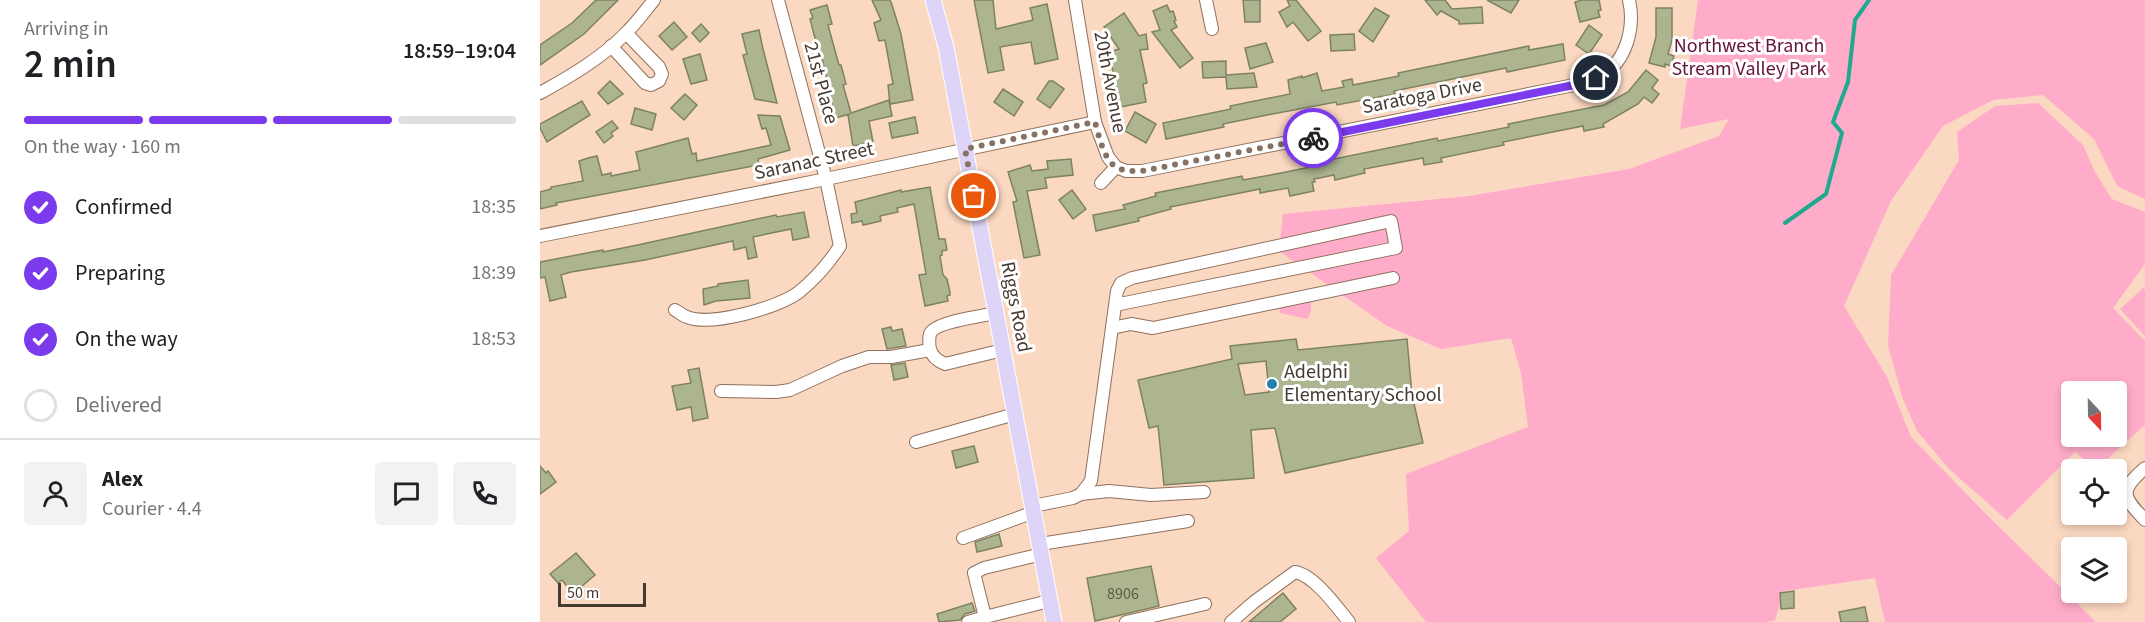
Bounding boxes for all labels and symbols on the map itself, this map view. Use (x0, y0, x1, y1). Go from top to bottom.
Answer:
street label: 20th Avenue (1086, 29, 1134, 135)
park label: Northwest Branch Stream Valley Park (1672, 32, 1827, 83)
street label: 21st Place (797, 39, 845, 127)
pin (1570, 52, 1621, 103)
street label: Saratoga Drive (1360, 71, 1484, 121)
courier (1283, 108, 1343, 168)
street label: Saranac Street (752, 135, 877, 187)
pin (948, 170, 999, 221)
street label: Riggs Road (994, 259, 1038, 355)
place label: Adelphi Elementary School (1284, 358, 1442, 409)
marker: Adelphi Elementary School (1265, 377, 1279, 391)
north arrow (2061, 381, 2127, 447)
scale bar (558, 580, 646, 608)
house number: 8906 (1107, 583, 1139, 605)

